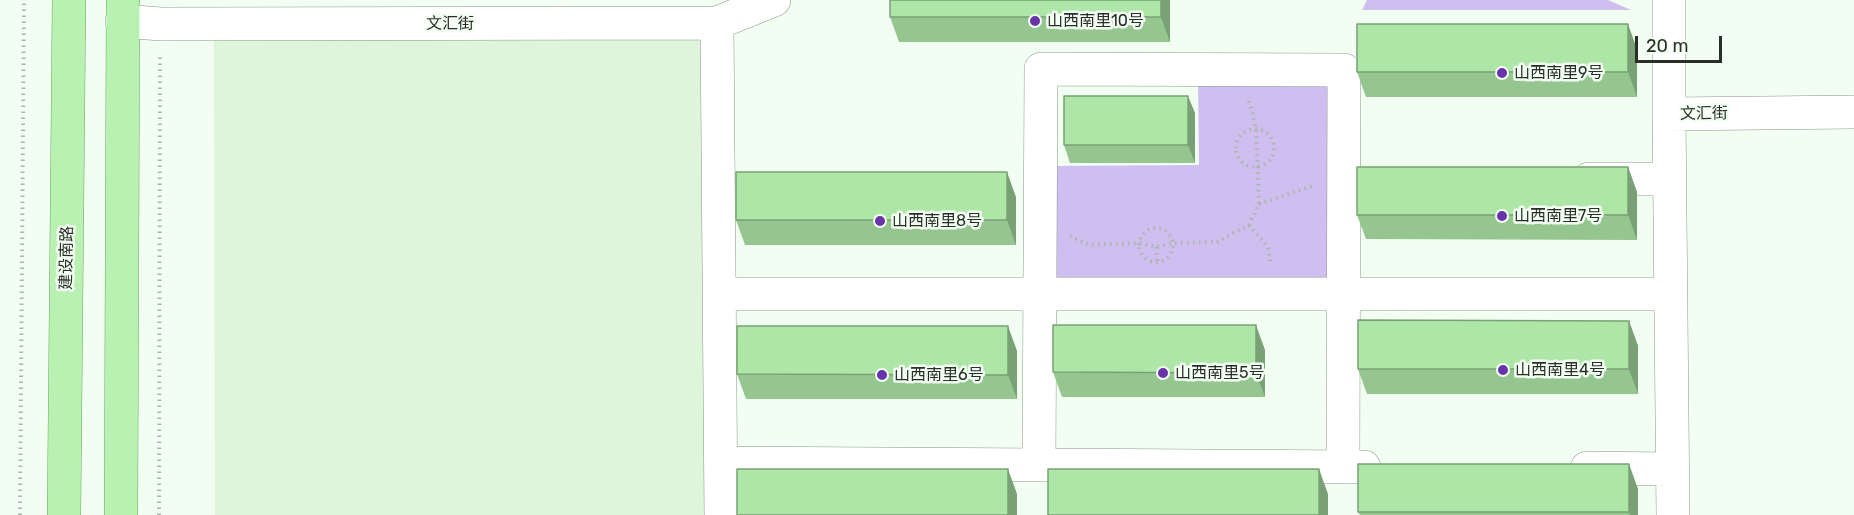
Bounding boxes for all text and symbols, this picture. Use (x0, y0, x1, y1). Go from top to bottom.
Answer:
place label: 山西南里10号 (1047, 11, 1144, 31)
street label: 文汇街 (426, 14, 474, 34)
marker: 山西南里10号 (1028, 14, 1042, 28)
scale bar (1638, 24, 1725, 62)
text: 20 m (1646, 35, 1688, 57)
place label: 山西南里9号 (1514, 63, 1603, 83)
marker: 山西南里9号 (1495, 66, 1509, 80)
street label: 文汇街 (1680, 104, 1728, 124)
place label: 山西南里7号 (1514, 206, 1602, 226)
marker: 山西南里7号 (1495, 209, 1509, 223)
place label: 山西南里8号 (892, 211, 982, 231)
marker: 山西南里8号 (873, 214, 887, 228)
street label: 建设南路 (57, 226, 77, 290)
place label: 山西南里4号 (1515, 360, 1605, 380)
place label: 山西南里5号 (1175, 363, 1265, 383)
marker: 山西南里4号 (1496, 363, 1510, 377)
place label: 山西南里6号 (894, 365, 984, 385)
marker: 山西南里5号 (1156, 366, 1170, 380)
marker: 山西南里6号 (875, 368, 889, 382)

